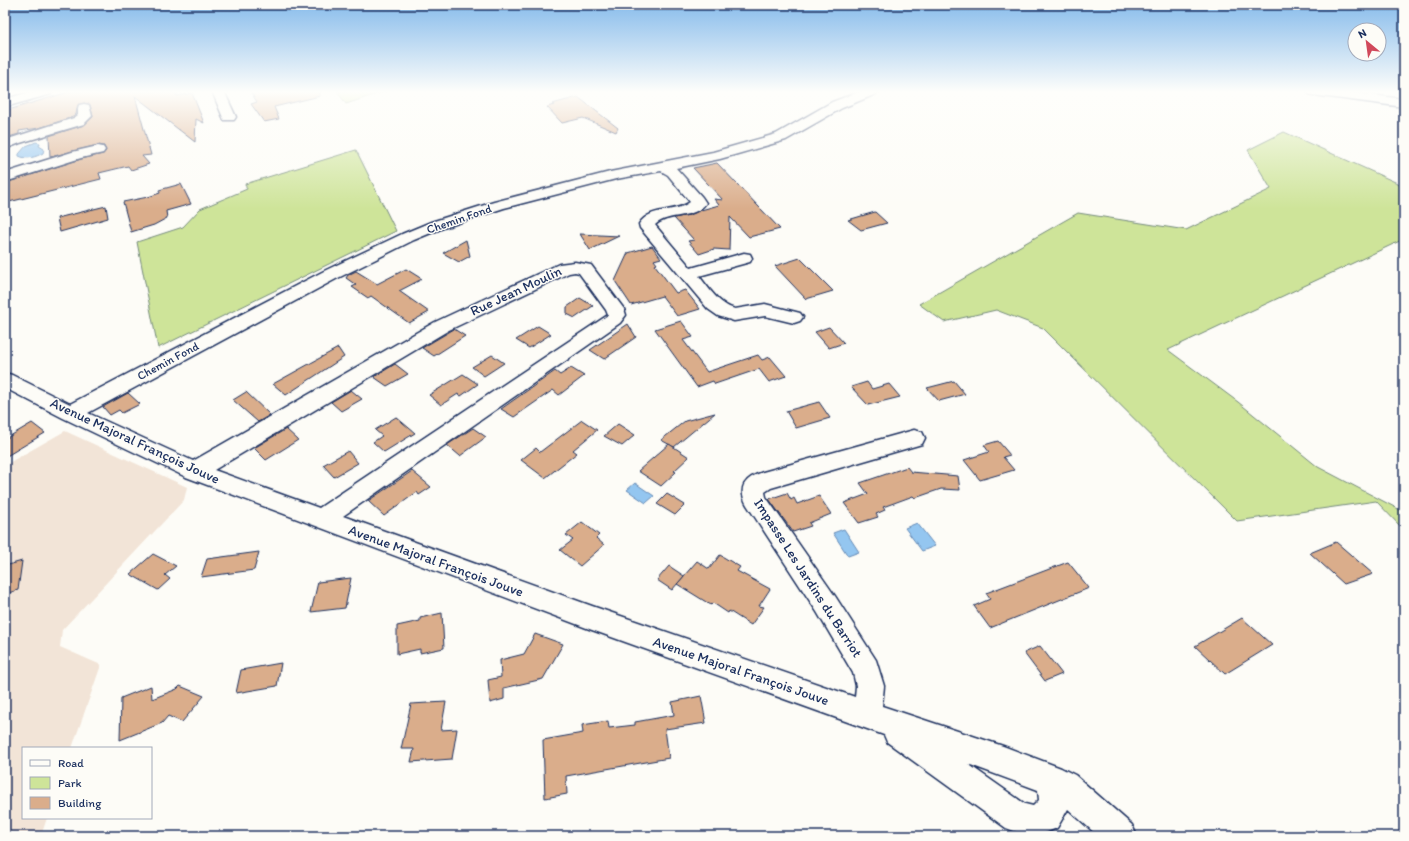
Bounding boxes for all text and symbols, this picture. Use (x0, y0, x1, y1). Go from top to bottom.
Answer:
north arrow (1347, 22, 1387, 62)
text: N (1356, 26, 1369, 41)
street label: Chemin Fond (425, 201, 494, 237)
street label: Rue Jean Moulin (468, 262, 564, 320)
street label: Chemin Fond (135, 339, 202, 383)
street label: Avenue Majoral François Jouve (48, 394, 223, 488)
street label: Impasse Les Jardins du Barriot (750, 495, 866, 661)
street label: Avenue Majoral François Jouve (346, 521, 526, 601)
street label: Avenue Majoral François Jouve (651, 633, 831, 709)
legend (22, 747, 152, 819)
text: Road (58, 756, 84, 770)
text: Park (58, 776, 82, 790)
text: Building (58, 796, 102, 810)

